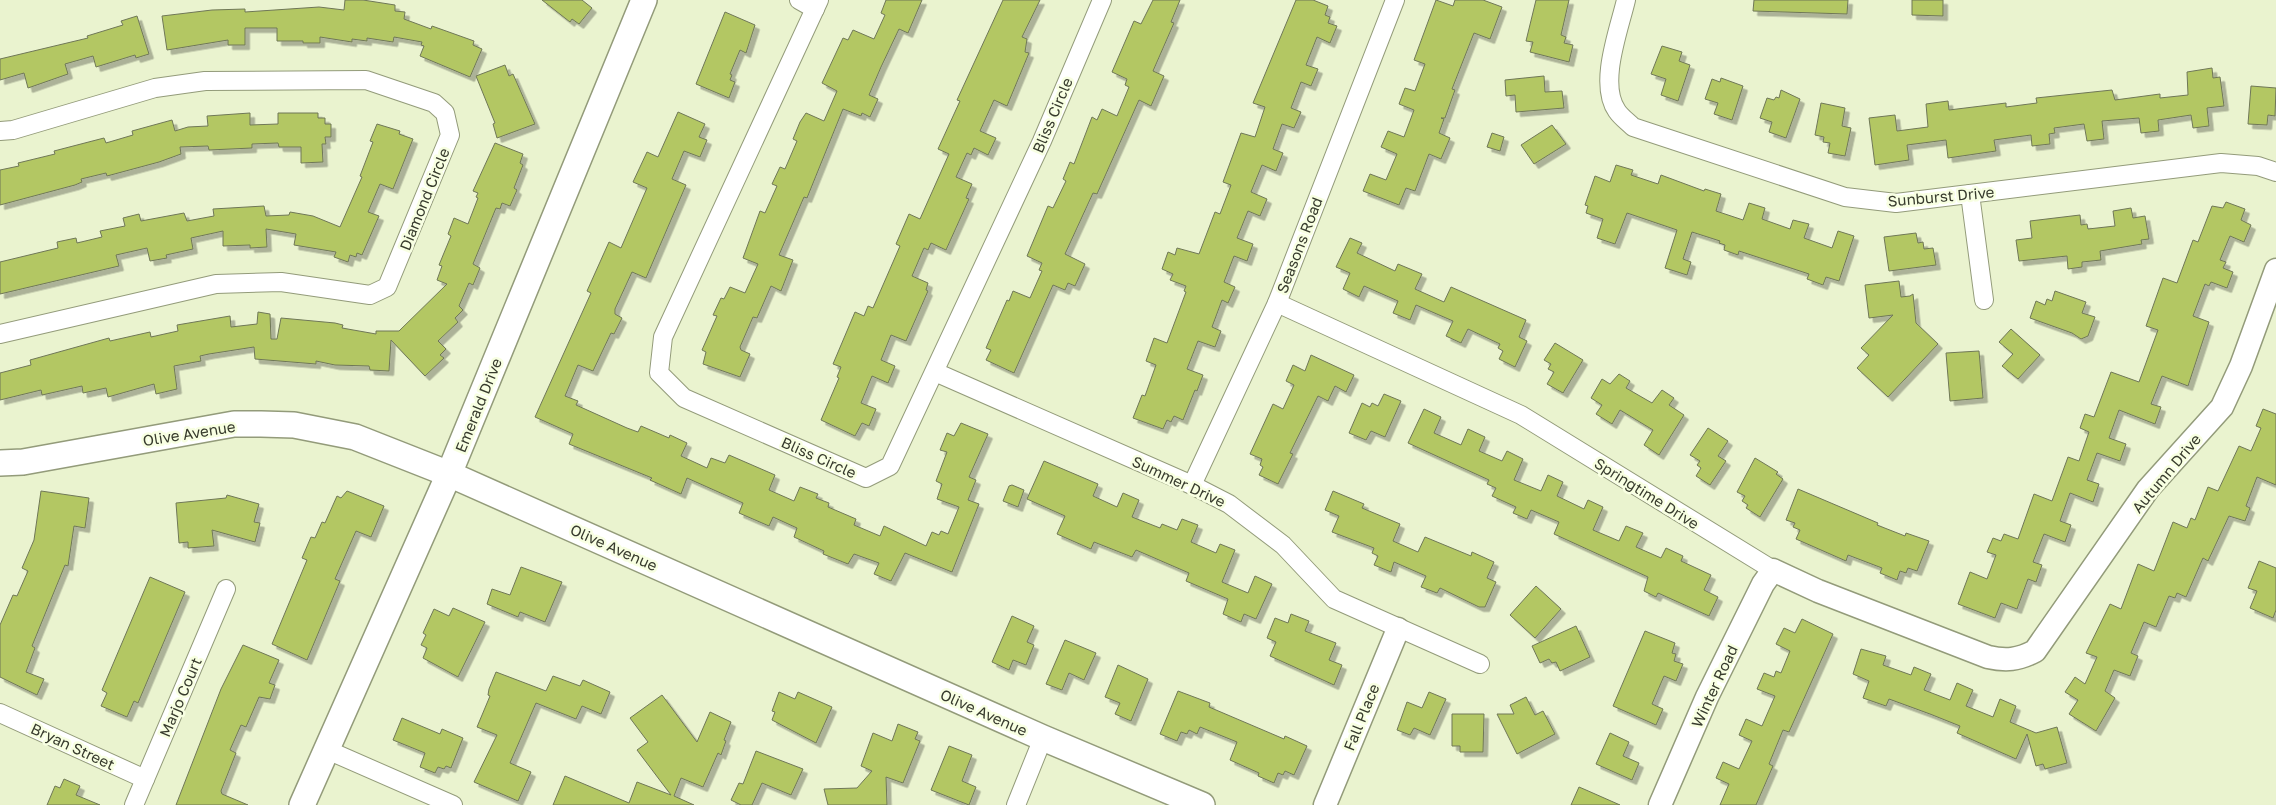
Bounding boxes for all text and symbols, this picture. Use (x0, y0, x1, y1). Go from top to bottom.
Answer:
street label: Bliss Circle (1028, 74, 1076, 155)
street label: Diamond Circle (395, 145, 453, 253)
street label: Sunburst Drive (1887, 182, 1995, 210)
street label: Seasons Road (1272, 194, 1326, 296)
street label: Emerald Drive (451, 355, 505, 455)
street label: Olive Avenue (141, 417, 237, 449)
street label: Autumn Drive (2128, 430, 2204, 516)
street label: Bliss Circle (779, 433, 859, 482)
street label: Summer Drive (1130, 452, 1229, 511)
street label: Springtime Drive (1591, 454, 1703, 533)
street label: Olive Avenue (568, 520, 661, 574)
street label: Winter Road (1687, 642, 1741, 730)
street label: Marjo Court (155, 655, 205, 739)
street label: Fall Place (1339, 681, 1383, 753)
street label: Olive Avenue (938, 685, 1031, 739)
street label: Bryan Street (28, 719, 118, 773)

